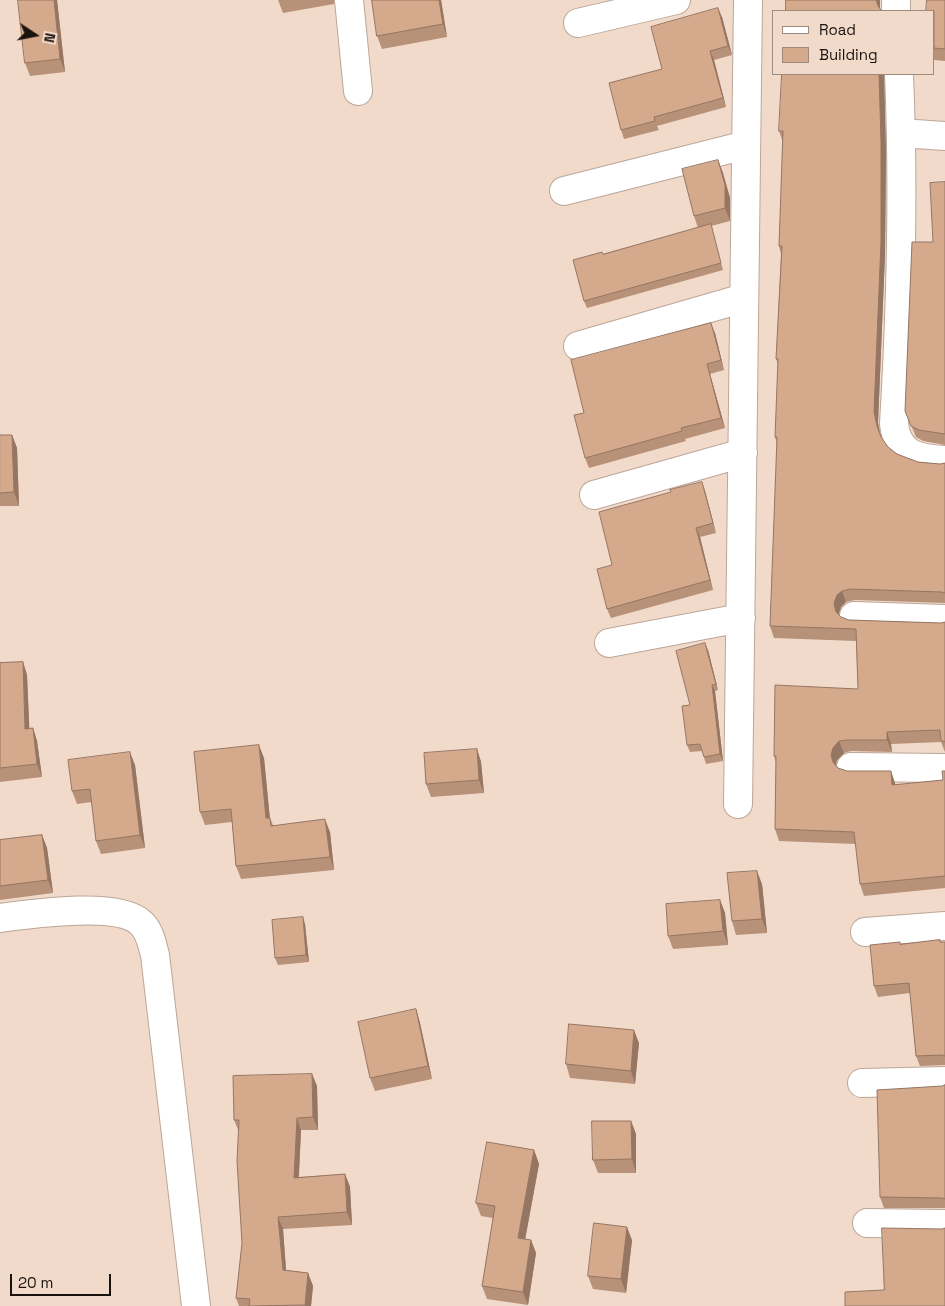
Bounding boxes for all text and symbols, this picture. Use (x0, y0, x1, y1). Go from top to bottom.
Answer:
north arrow (10, 10, 60, 60)
legend (772, 10, 935, 75)
text: Road (819, 20, 856, 39)
text: N (40, 32, 59, 44)
text: Building (819, 45, 878, 64)
scale bar (12, 1264, 114, 1296)
text: 20 m (18, 1273, 53, 1292)

